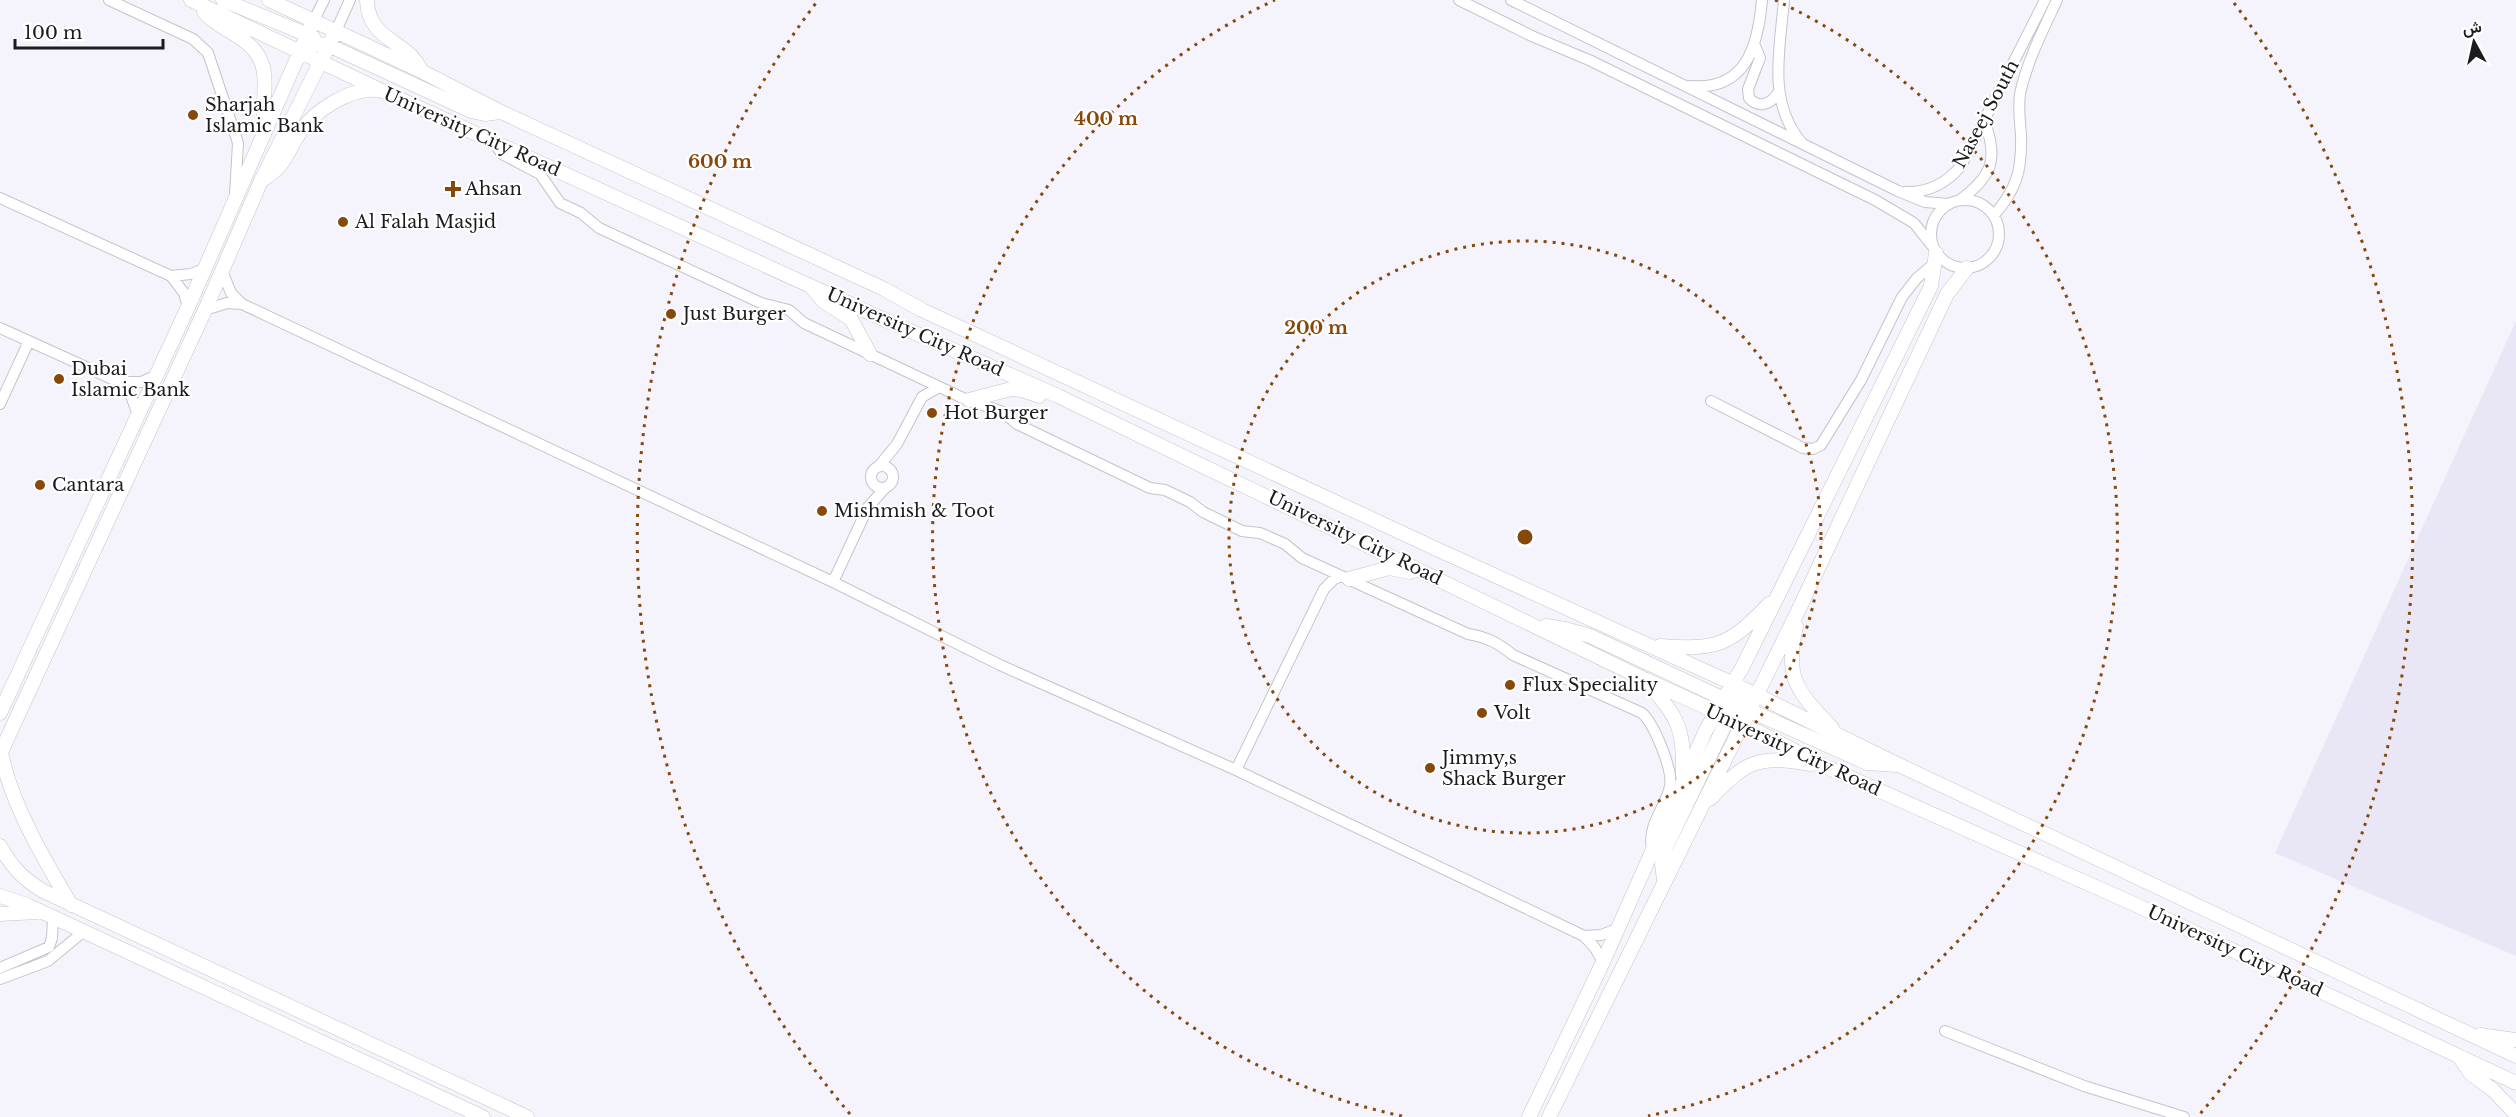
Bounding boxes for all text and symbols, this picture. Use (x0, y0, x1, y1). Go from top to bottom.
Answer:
scale bar (15, 12, 164, 50)
north arrow (2444, 12, 2504, 72)
text: ش (2461, 16, 2483, 38)
text: 100 m (24, 22, 82, 44)
street label: Naseej South (1948, 56, 2024, 172)
street label: University City Road (380, 83, 564, 181)
place label: Sharjah Islamic Bank (205, 94, 324, 137)
marker: Sharjah Islamic Bank (186, 108, 200, 122)
text: 400 m (1074, 108, 1138, 130)
text: 600 m (688, 151, 752, 173)
place label: Ahsan (464, 178, 522, 200)
marker: Ahsan (446, 182, 460, 196)
place label: Al Falah Masjid (354, 211, 496, 233)
marker: Al Falah Masjid (336, 215, 350, 229)
street label: University City Road (823, 283, 1007, 381)
place label: Just Burger (681, 303, 786, 325)
marker: Just Burger (664, 307, 678, 321)
text: 200 m (1284, 317, 1348, 339)
place label: Dubai Islamic Bank (71, 358, 190, 401)
marker: Dubai Islamic Bank (52, 372, 66, 386)
place label: Hot Burger (944, 402, 1048, 424)
marker: Hot Burger (925, 406, 939, 420)
place label: Cantara (52, 474, 124, 496)
marker: Cantara (33, 478, 47, 492)
street label: University City Road (1264, 486, 1446, 590)
place label: Mishmish & Toot (834, 500, 995, 522)
marker: Mishmish & Toot (815, 504, 829, 518)
centre of rings (1515, 527, 1535, 547)
place label: Flux Speciality (1522, 674, 1658, 696)
marker: Flux Speciality (1503, 678, 1517, 692)
street label: University City Road (1702, 700, 1884, 800)
place label: Volt (1493, 702, 1531, 724)
marker: Volt (1475, 706, 1489, 720)
place label: Jimmy,s Shack Burger (1440, 747, 1566, 790)
marker: Jimmy,s Shack Burger (1423, 761, 1437, 775)
street label: University City Road (2144, 901, 2326, 1001)

